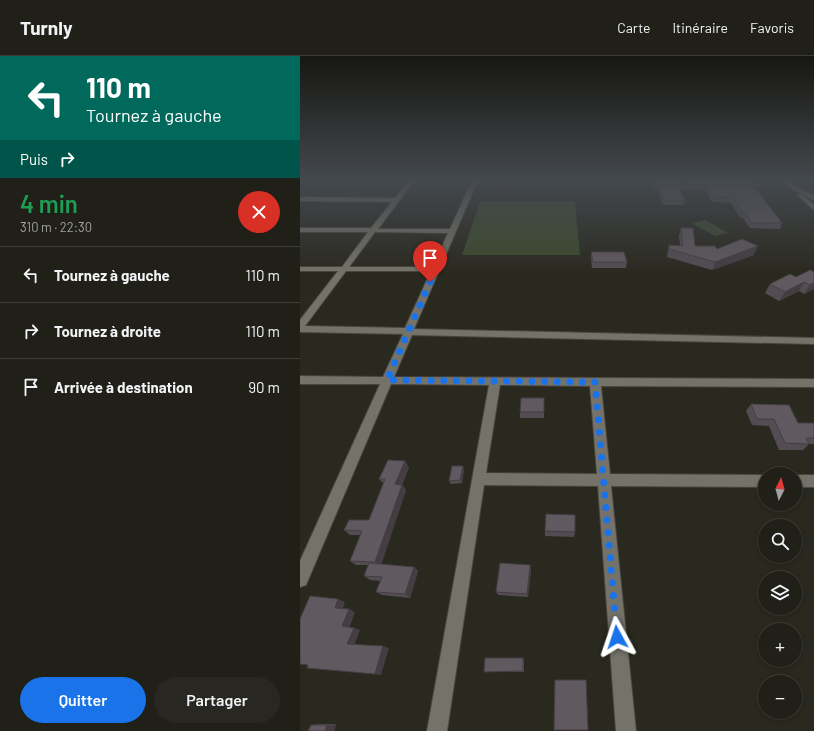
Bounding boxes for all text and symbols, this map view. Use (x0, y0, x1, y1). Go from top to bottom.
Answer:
text: Turnly (20, 16, 72, 39)
text: Carte (617, 19, 650, 36)
text: Itinéraire (672, 19, 728, 36)
text: Favoris (750, 19, 794, 36)
text: 110 m (86, 70, 151, 104)
icon: left (20, 72, 72, 124)
text: Tournez à gauche (86, 104, 222, 126)
icon: right (56, 148, 78, 170)
text: Puis (20, 150, 48, 168)
text: 4 min (20, 189, 78, 218)
button: close (238, 191, 280, 233)
text: 310 m · 22:30 (20, 219, 92, 235)
pin (413, 241, 447, 282)
icon: arrive (419, 247, 441, 269)
icon: left (20, 264, 42, 286)
text: Tournez à gauche (54, 266, 170, 284)
text: 110 m (246, 266, 280, 284)
icon: right (20, 320, 42, 342)
text: Tournez à droite (54, 322, 161, 340)
text: 110 m (246, 322, 280, 340)
icon: arrive (20, 376, 42, 398)
text: Arrivée à destination (54, 378, 193, 396)
text: 90 m (248, 378, 280, 396)
north arrow (758, 467, 802, 511)
map controls (758, 467, 802, 719)
button: search (758, 519, 802, 563)
button: layers (758, 571, 802, 615)
position arrow (596, 616, 638, 658)
button: + (758, 623, 802, 667)
button: − (758, 675, 802, 719)
button: Quitter (20, 677, 146, 723)
button: Partager (154, 677, 280, 723)

